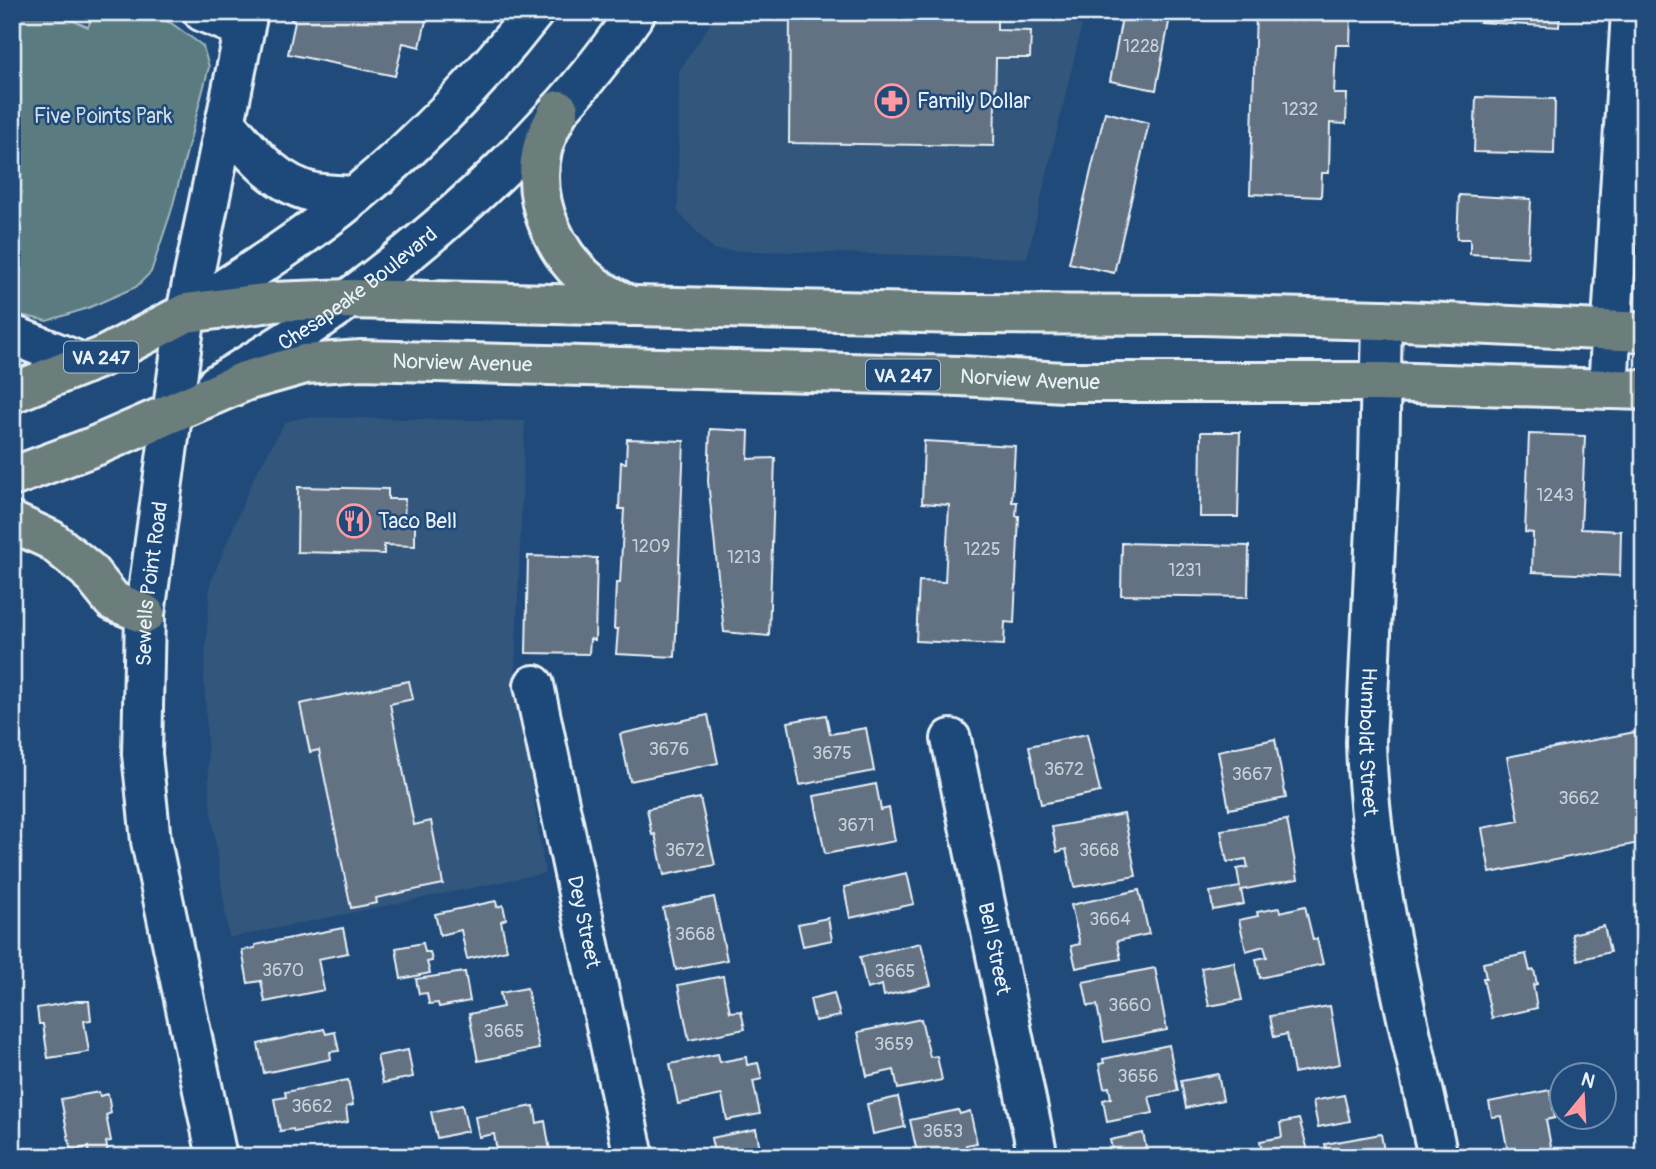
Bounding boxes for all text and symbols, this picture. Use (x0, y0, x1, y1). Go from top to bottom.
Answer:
house number: 1228 (1123, 35, 1159, 58)
pharmacy icon: Family Dollar (873, 82, 911, 120)
place label: Family Dollar (917, 88, 1031, 115)
house number: 1232 (1282, 98, 1318, 121)
park label: Five Points Park (34, 103, 173, 130)
street label: Chesapeake Boulevard (273, 221, 443, 357)
road number: VA 247 (64, 342, 138, 372)
street label: Norview Avenue (392, 348, 533, 379)
road number: VA 247 (866, 360, 940, 390)
street label: Norview Avenue (959, 363, 1101, 396)
house number: 1243 (1536, 484, 1574, 507)
street label: Sewells Point Road (131, 500, 174, 666)
restaurant icon: Taco Bell (335, 502, 373, 540)
place label: Taco Bell (378, 508, 457, 535)
house number: 1209 (632, 535, 670, 558)
house number: 1225 (964, 538, 1000, 561)
house number: 1213 (727, 546, 761, 569)
house number: 1231 (1168, 559, 1202, 582)
street label: Humboldt Street (1352, 667, 1384, 818)
house number: 3676 (649, 738, 689, 761)
house number: 3675 (812, 742, 852, 765)
house number: 3672 (1044, 758, 1084, 781)
house number: 3667 (1232, 763, 1273, 786)
house number: 3662 (1558, 787, 1600, 810)
house number: 3671 (838, 814, 874, 837)
house number: 3672 (665, 839, 705, 862)
house number: 3668 (1079, 839, 1119, 862)
street label: Dey Street (561, 873, 607, 971)
street label: Bell Street (971, 900, 1017, 998)
house number: 3664 (1089, 908, 1131, 931)
house number: 3668 (675, 923, 715, 946)
house number: 3670 (262, 959, 304, 982)
house number: 3665 (875, 960, 915, 983)
house number: 3660 (1108, 994, 1152, 1017)
house number: 3665 (484, 1020, 524, 1043)
house number: 3659 (874, 1033, 914, 1056)
north arrow (1548, 1060, 1618, 1130)
house number: 3656 (1118, 1065, 1158, 1088)
text: N (1578, 1067, 1598, 1094)
house number: 3662 (291, 1095, 333, 1118)
house number: 3653 (923, 1120, 963, 1143)

